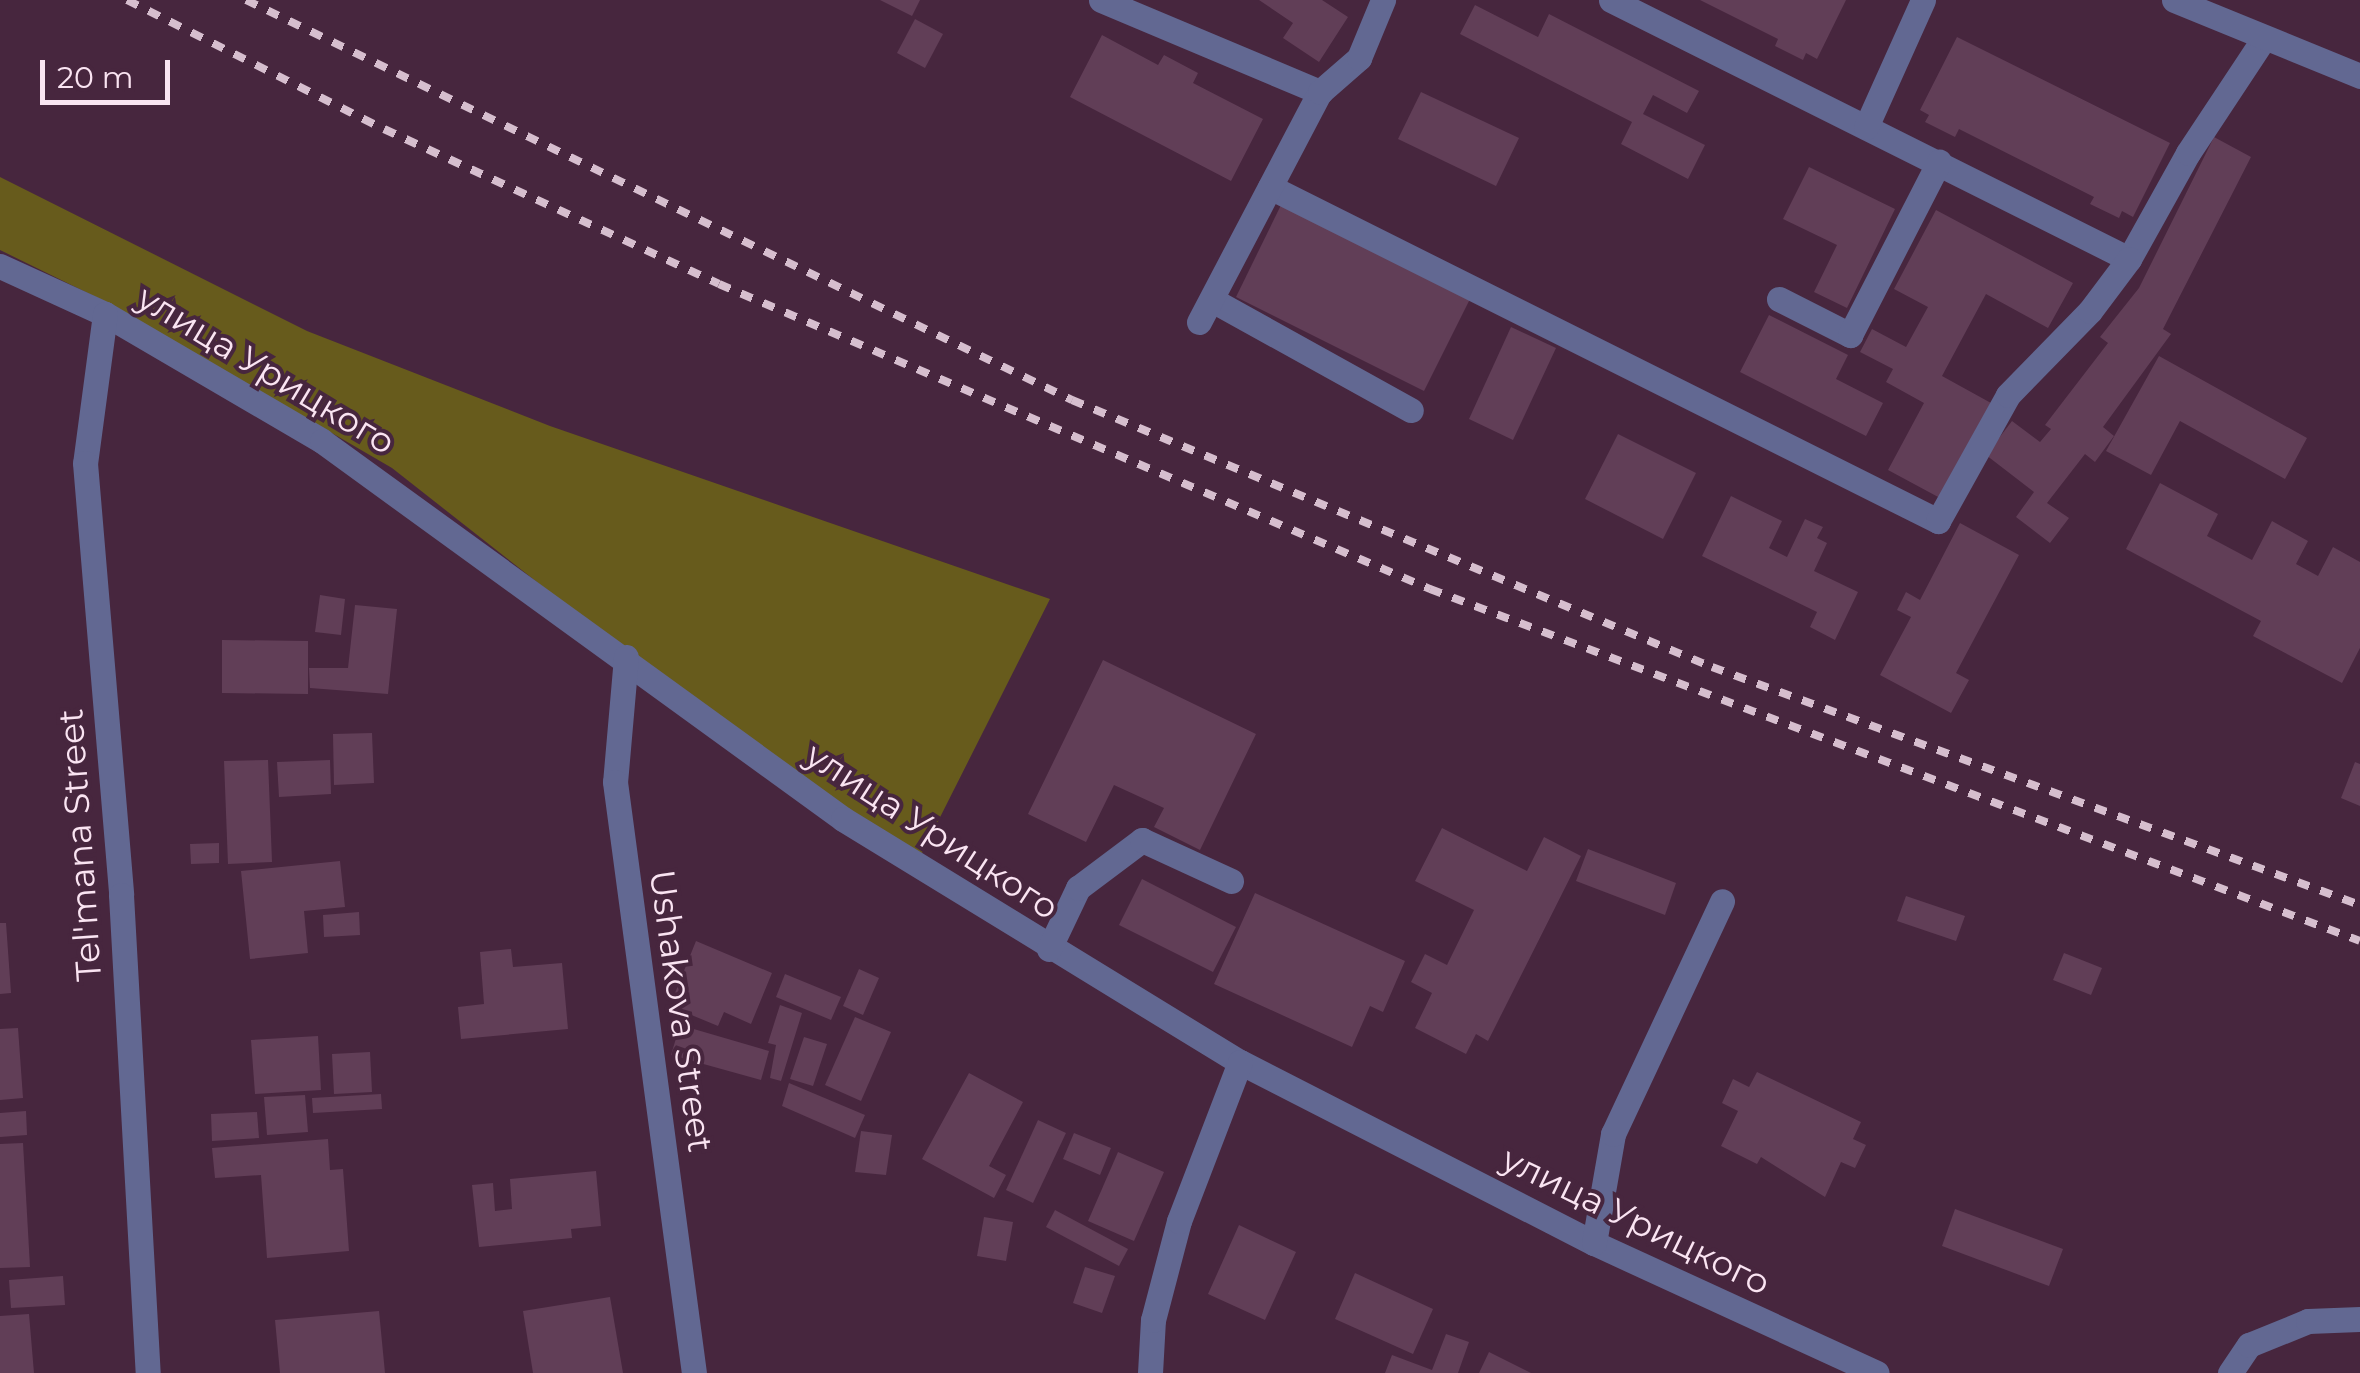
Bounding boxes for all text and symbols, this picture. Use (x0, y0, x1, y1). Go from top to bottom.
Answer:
scale bar (45, 40, 175, 102)
text: 20 m (57, 59, 134, 96)
street label: улица Урицкого (130, 277, 402, 463)
street label: Tel'mana Street (50, 707, 110, 983)
street label: улица Урицкого (798, 734, 1066, 928)
street label: Ushakova Street (640, 867, 722, 1155)
street label: улица Урицкого (1495, 1138, 1777, 1304)

